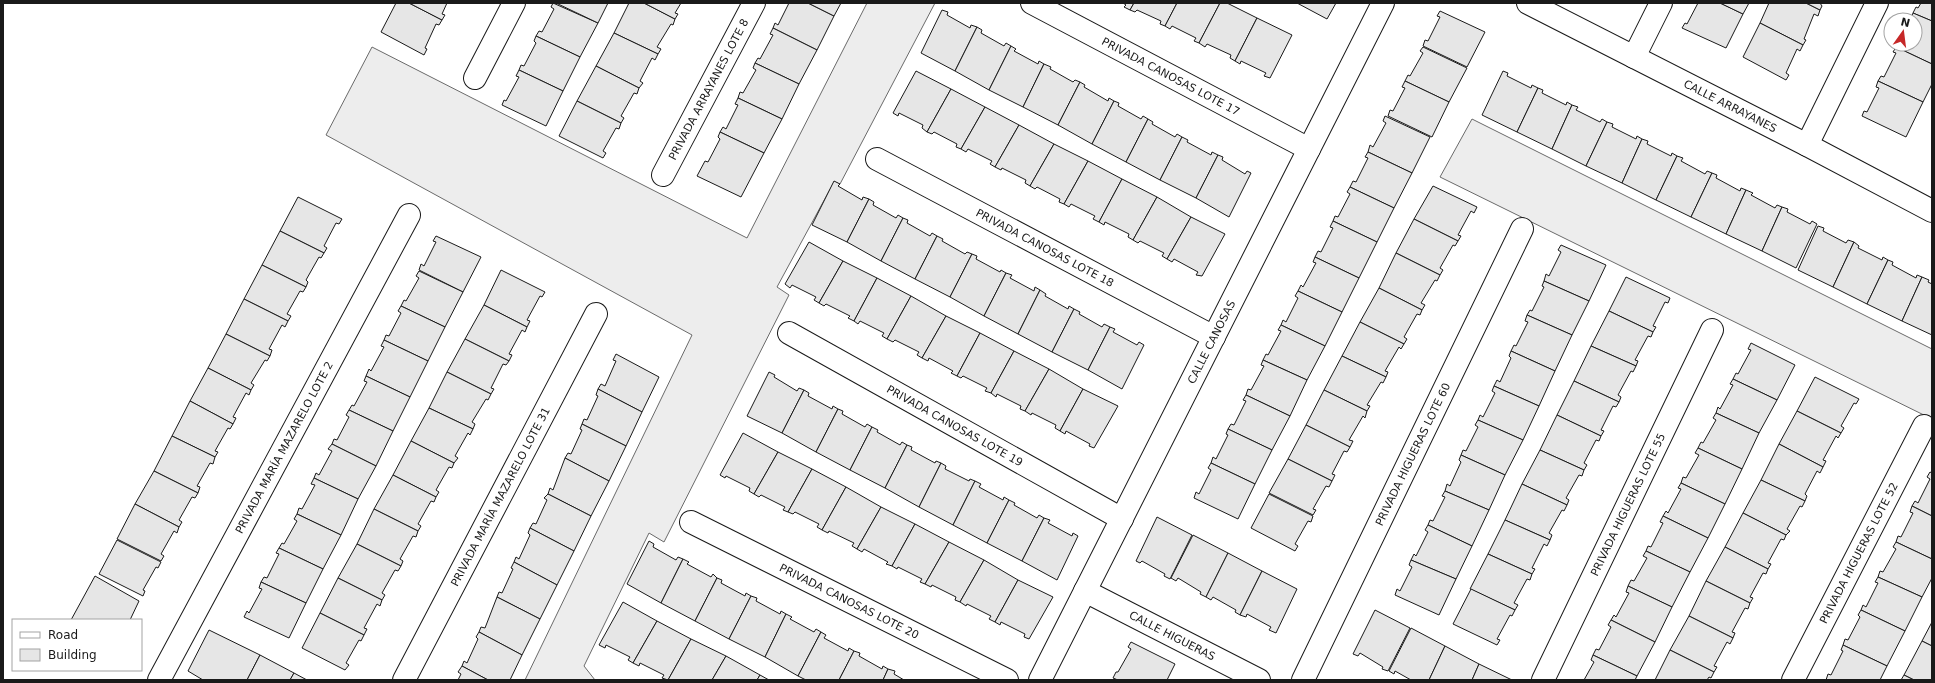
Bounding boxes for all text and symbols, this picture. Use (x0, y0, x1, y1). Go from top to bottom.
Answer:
north arrow (1883, 12, 1923, 52)
text: N (1899, 15, 1911, 30)
street label: PRIVADA ARRAYANES LOTE 8 (666, 17, 751, 162)
street label: PRIVADA CANOSAS LOTE 17 (1099, 35, 1242, 118)
street label: CALLE ARRAYANES (1681, 77, 1779, 135)
street label: PRIVADA CANOSAS LOTE 18 (974, 206, 1116, 290)
street label: CALLE CANOSAS (1185, 298, 1238, 386)
street label: PRIVADA MARÍA MAZARELO LOTE 2 (233, 359, 336, 536)
street label: PRIVADA HIGUERAS LOTE 60 (1373, 381, 1453, 528)
street label: PRIVADA CANOSAS LOTE 19 (884, 383, 1025, 469)
street label: PRIVADA MARÍA MAZARELO LOTE 31 (448, 405, 553, 589)
street label: PRIVADA HIGUERAS LOTE 55 (1588, 431, 1668, 578)
street label: PRIVADA HIGUERAS LOTE 52 (1817, 480, 1901, 626)
street label: PRIVADA CANOSAS LOTE 20 (777, 561, 921, 642)
street label: CALLE HIGUERAS (1127, 609, 1217, 663)
legend (12, 619, 142, 671)
text: Road (48, 628, 78, 642)
text: Building (48, 648, 97, 662)

